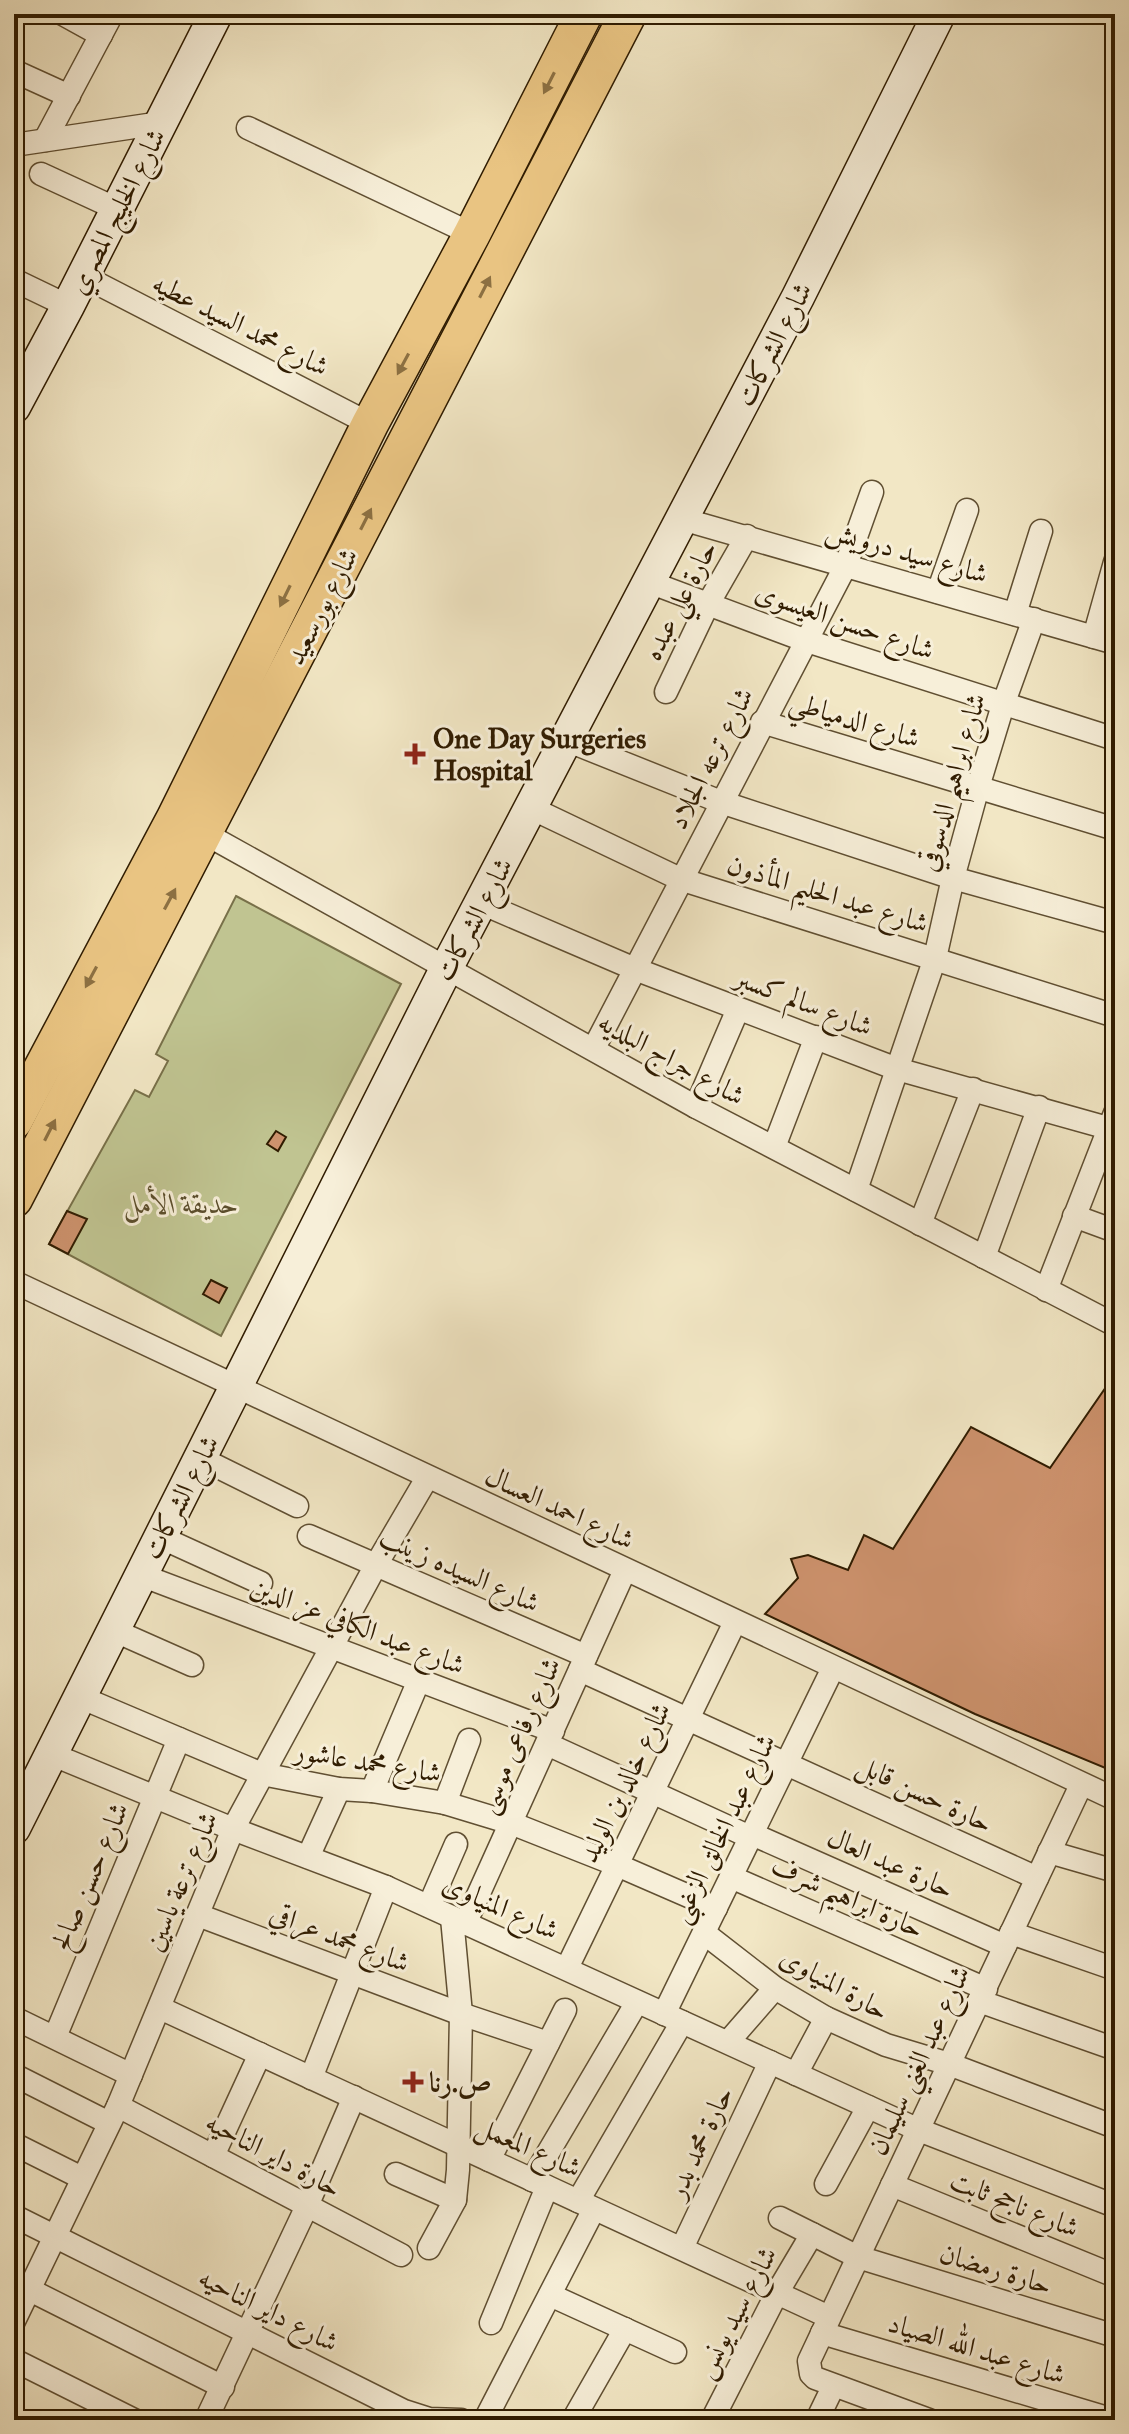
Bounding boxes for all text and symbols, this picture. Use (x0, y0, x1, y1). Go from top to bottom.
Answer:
one-way arrow (542, 72, 555, 95)
street label: شارع الخليج المصري (60, 122, 180, 303)
street label: شارع محمد السيد عطيه (144, 265, 335, 389)
one-way arrow (479, 276, 492, 299)
street label: شارع الشركات (727, 276, 825, 415)
one-way arrow (396, 352, 409, 375)
one-way arrow (360, 507, 373, 530)
street label: شارع سيد درويش (820, 512, 992, 597)
street label: حارة علي عبده (634, 534, 733, 670)
street label: شارع بورسعيد (277, 542, 371, 673)
street label: شارع حسن العيسوى (749, 573, 939, 673)
one-way arrow (279, 584, 292, 607)
street label: شارع ترعه الجلاد (660, 681, 767, 838)
street label: شارع الدمياطي (783, 683, 924, 765)
street label: شارع ابراهيم الدسوقي (909, 689, 1003, 878)
place label: One Day Surgeries Hospital (433, 721, 646, 788)
marker: One Day Surgeries Hospital (404, 743, 426, 765)
street label: شارع عبد الحليم المأذون (720, 844, 933, 950)
street label: شارع الشركات (426, 851, 526, 990)
one-way arrow (162, 888, 176, 910)
street label: شارع سالم كسبر (725, 958, 878, 1050)
one-way arrow (84, 966, 98, 988)
street label: شارع جراج البلديه (588, 1004, 751, 1120)
one-way arrow (43, 1118, 57, 1141)
park label: حديقة الأمل (123, 1185, 239, 1223)
street label: شارع الشركات (134, 1429, 232, 1568)
street label: شارع احمد العسال (477, 1458, 640, 1563)
street label: شارع السيده زينب (372, 1519, 545, 1626)
street label: شارع عبد الكافي عز الدين (243, 1568, 470, 1688)
street label: شارع رفاعى موسى (468, 1652, 574, 1821)
street label: شارع خالد بن الوليد (571, 1696, 684, 1871)
street label: شارع عبد الخالق الزغبى (662, 1728, 789, 1931)
street label: شارع محمد عاشور (288, 1732, 444, 1796)
street label: حارة حسن قابل (850, 1747, 999, 1842)
street label: شارع حسن صالح (43, 1797, 143, 1958)
street label: شارع ترعة ياسين (135, 1806, 231, 1959)
street label: حارة عبد العال (822, 1819, 960, 1906)
street label: حارة ابراهيم شرف (762, 1847, 930, 1955)
street label: شارع المنياوى (435, 1865, 564, 1953)
street label: شارع محمد عراقي (263, 1895, 415, 1986)
street label: حارة المنياوى (774, 1939, 896, 2028)
street label: شارع عبد الغني سليمان (859, 1960, 986, 2164)
place label: ص.رنا (429, 2065, 492, 2100)
marker: ص.رنا (404, 2073, 422, 2091)
street label: حارة محمد بدر (657, 2080, 741, 2207)
street label: حارة داير الناحيه (200, 2104, 348, 2205)
street label: شارع المعمل (468, 2108, 587, 2191)
street label: شارع ناجح ثابت (943, 2162, 1084, 2252)
street label: حارة رمضان (935, 2235, 1056, 2302)
street label: شارع سيد يونس (686, 2240, 790, 2387)
street label: شارع داير الناحيه (190, 2259, 345, 2365)
street label: شارع عبد الله الصياد (882, 2301, 1071, 2398)

